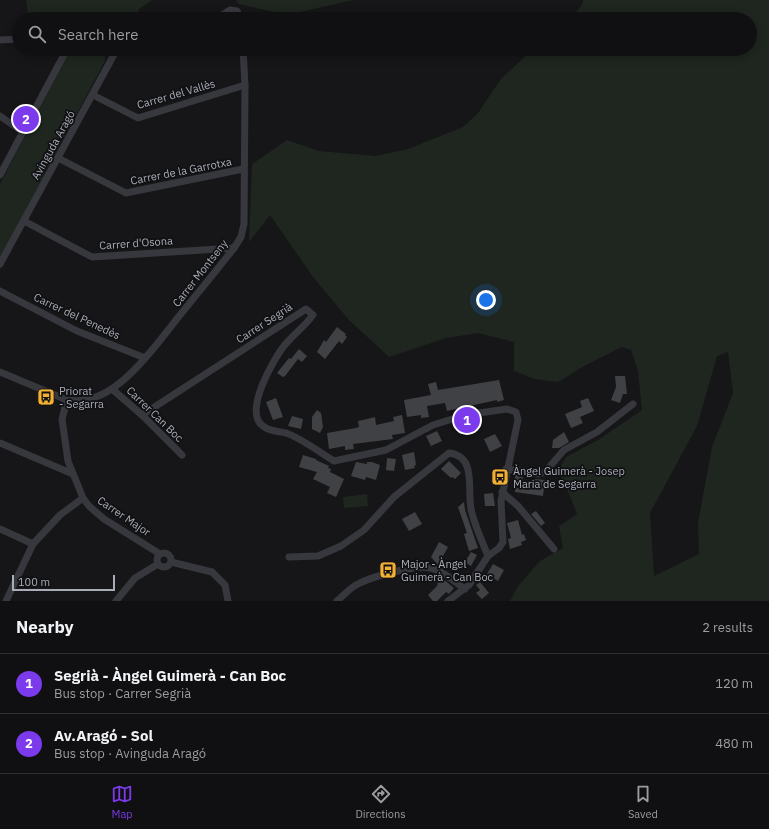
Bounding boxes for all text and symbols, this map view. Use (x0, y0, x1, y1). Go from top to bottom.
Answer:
search box (12, 12, 757, 56)
icon: search (26, 23, 48, 45)
text: Search here (58, 25, 138, 44)
street label: Carrer del Vallès (135, 76, 217, 112)
pin: 2 (13, 104, 39, 134)
street label: Avinguda Aragó (28, 108, 78, 182)
street label: Carrer de la Garrotxa (129, 154, 233, 188)
street label: Carrer d'Osona (99, 233, 173, 253)
street label: Carrer Montseny (169, 236, 231, 309)
street label: Carrer del Penedès (31, 290, 123, 342)
your location (476, 290, 496, 310)
street label: Carrer Segrià (233, 300, 295, 346)
street label: Carrer Can Boc (124, 383, 187, 445)
place label: Priorat - Segarra (59, 384, 104, 411)
bus stop icon: Priorat - Segarra (36, 387, 56, 407)
pin: 1 (454, 405, 480, 435)
place label: Àngel Guimerà - Josep Maria de Segarra (513, 464, 625, 491)
bus stop icon: Àngel Guimerà - Josep Maria de Segarra (490, 467, 510, 487)
street label: Carrer Major (95, 493, 153, 539)
place label: Major - Àngel Guimerà - Can Boc (401, 557, 494, 584)
bus stop icon: Major - Àngel Guimerà - Can Boc (378, 560, 398, 580)
scale bar (12, 573, 115, 592)
text: 100 m (18, 575, 50, 589)
text: Nearby (16, 616, 74, 638)
text: 2 results (702, 619, 753, 636)
text: Segrià - Àngel Guimerà - Can Boc (54, 666, 286, 685)
text: 1 (25, 675, 33, 692)
text: 120 m (715, 675, 753, 692)
text: Bus stop · Carrer Segrià (54, 685, 191, 702)
text: Av.Aragó - Sol (54, 726, 153, 745)
text: 2 (25, 735, 33, 752)
text: 480 m (715, 735, 753, 752)
text: Bus stop · Avinguda Aragó (54, 745, 206, 762)
tab: Map (111, 783, 133, 821)
tab: Directions (355, 783, 406, 821)
tab: Saved (628, 783, 658, 821)

